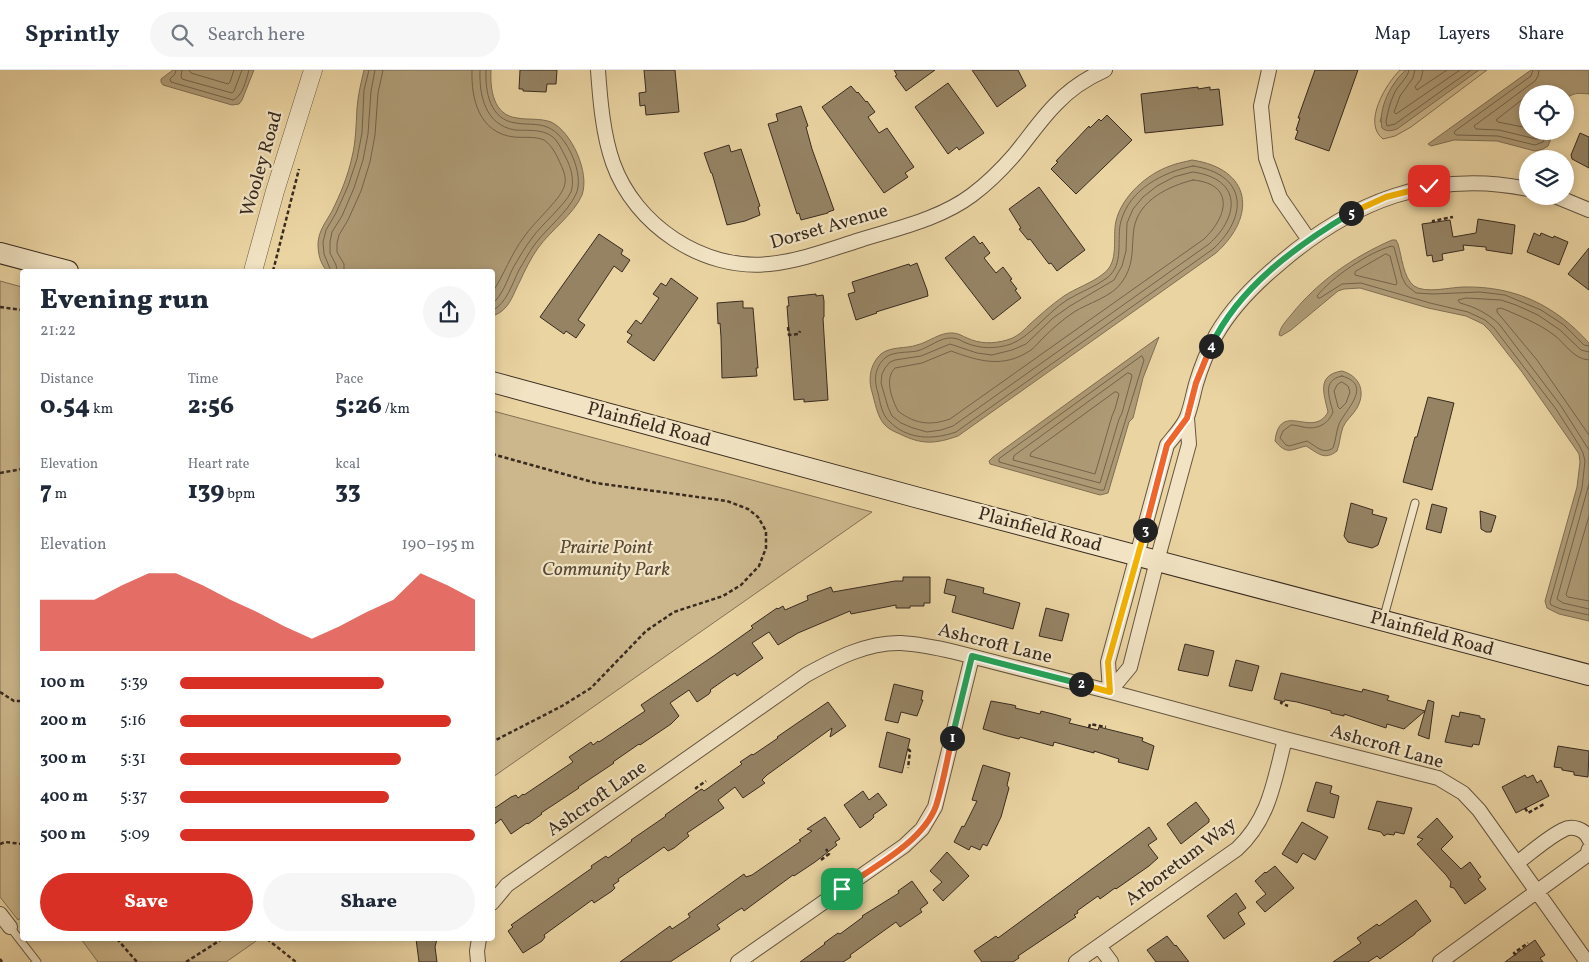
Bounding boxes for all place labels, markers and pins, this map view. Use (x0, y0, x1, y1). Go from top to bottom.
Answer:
pin (1408, 165, 1450, 207)
pin: 5 (1338, 200, 1364, 226)
pin: 4 (1198, 334, 1224, 358)
pin: 3 (1132, 518, 1158, 542)
pin: 2 (1068, 672, 1094, 696)
pin: 1 (940, 726, 964, 750)
pin (821, 868, 863, 910)

